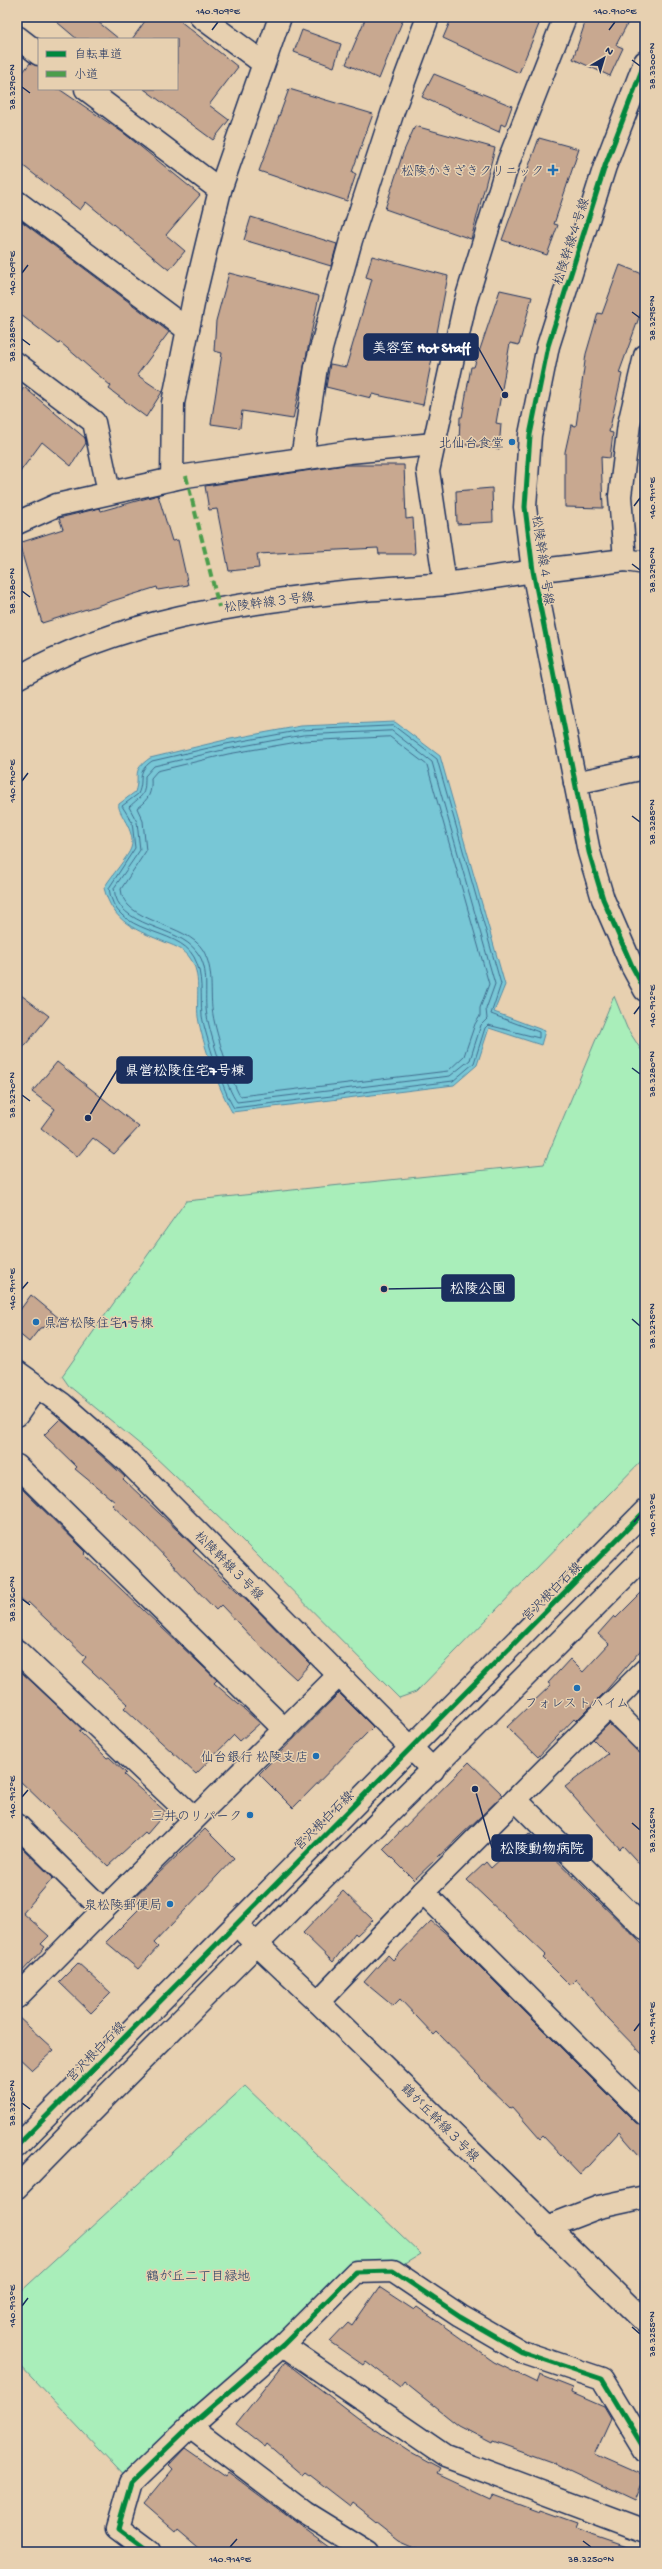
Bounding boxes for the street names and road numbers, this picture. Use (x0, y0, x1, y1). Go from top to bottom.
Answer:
street label: 松陵幹線４号線 (550, 195, 594, 287)
street label: 松陵幹線４号線 (528, 514, 556, 607)
street label: 松陵幹線３号線 (223, 589, 316, 616)
street label: 松陵幹線３号線 (191, 1529, 267, 1605)
street label: 宮沢根白石線 (520, 1559, 586, 1626)
street label: 宮沢根白石線 (292, 1788, 358, 1855)
street label: 宮沢根白石線 (64, 2019, 130, 2086)
street label: 鶴が丘幹線３号線 (397, 2081, 483, 2167)

